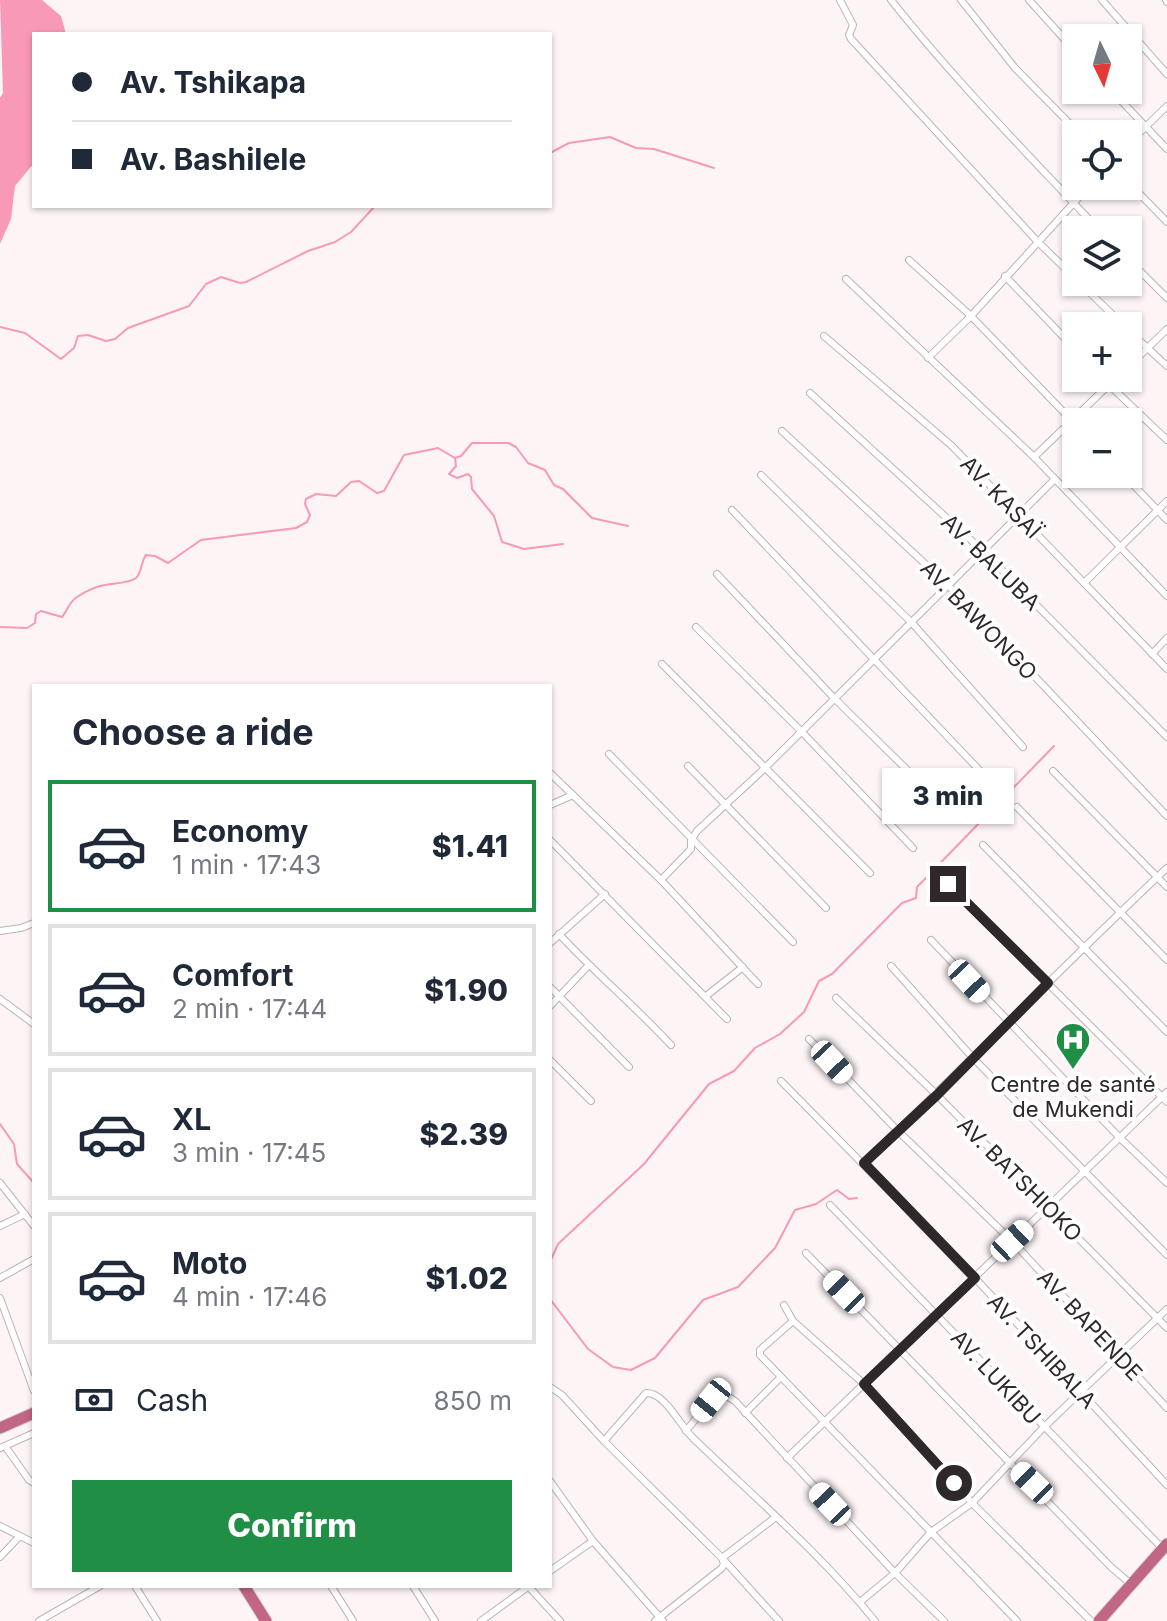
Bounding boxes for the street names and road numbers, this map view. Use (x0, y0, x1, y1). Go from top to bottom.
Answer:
street label: AV. KASAÏ (955, 450, 1047, 544)
street label: AV. BALUBA (936, 508, 1046, 616)
street label: AV. BAWONGO (915, 555, 1043, 685)
street label: AV. BATSHIOKO (952, 1111, 1088, 1247)
street label: AV. BAPENDE (1032, 1264, 1148, 1386)
street label: AV. TSHIBALA (982, 1288, 1102, 1414)
street label: AV. LUKIBU (946, 1324, 1046, 1430)

